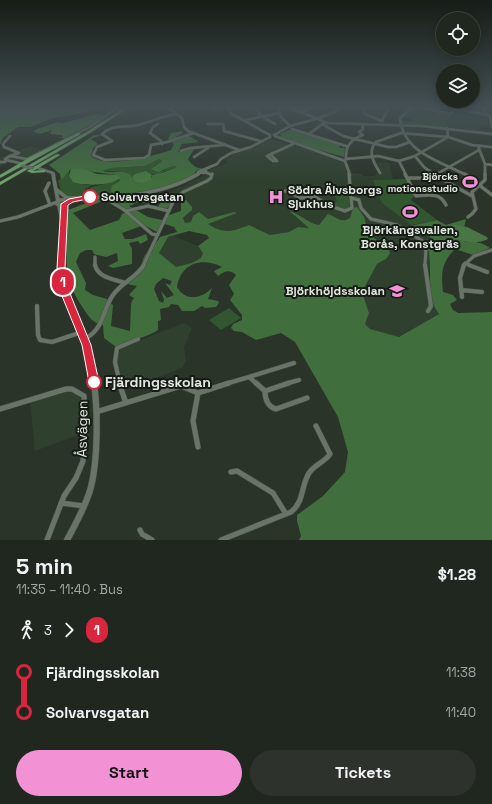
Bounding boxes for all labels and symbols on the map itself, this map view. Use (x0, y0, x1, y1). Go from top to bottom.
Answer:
place label: Björcks motionsstudio (388, 170, 458, 195)
sports icon: Björcks motionsstudio (461, 173, 479, 191)
place label: Södra Älvsborgs Sjukhus (288, 182, 382, 212)
hospital icon: Södra Älvsborgs Sjukhus (267, 188, 285, 206)
marker: Solvarvsgatan (82, 189, 98, 205)
place label: Solvarvsgatan (101, 189, 184, 205)
sports icon: Björkängsvallen, Borås, Konstgräs (401, 203, 419, 221)
place label: Björkängsvallen, Borås, Konstgräs (361, 222, 459, 252)
line badge: 1 (50, 269, 76, 295)
school or university icon: Björkhöjdsskolan (388, 282, 406, 300)
place label: Björkhöjdsskolan (285, 283, 385, 299)
place label: Fjärdingsskolan (105, 373, 211, 391)
marker: Fjärdingsskolan (86, 374, 102, 390)
street label: Åsvägen (73, 400, 91, 458)

